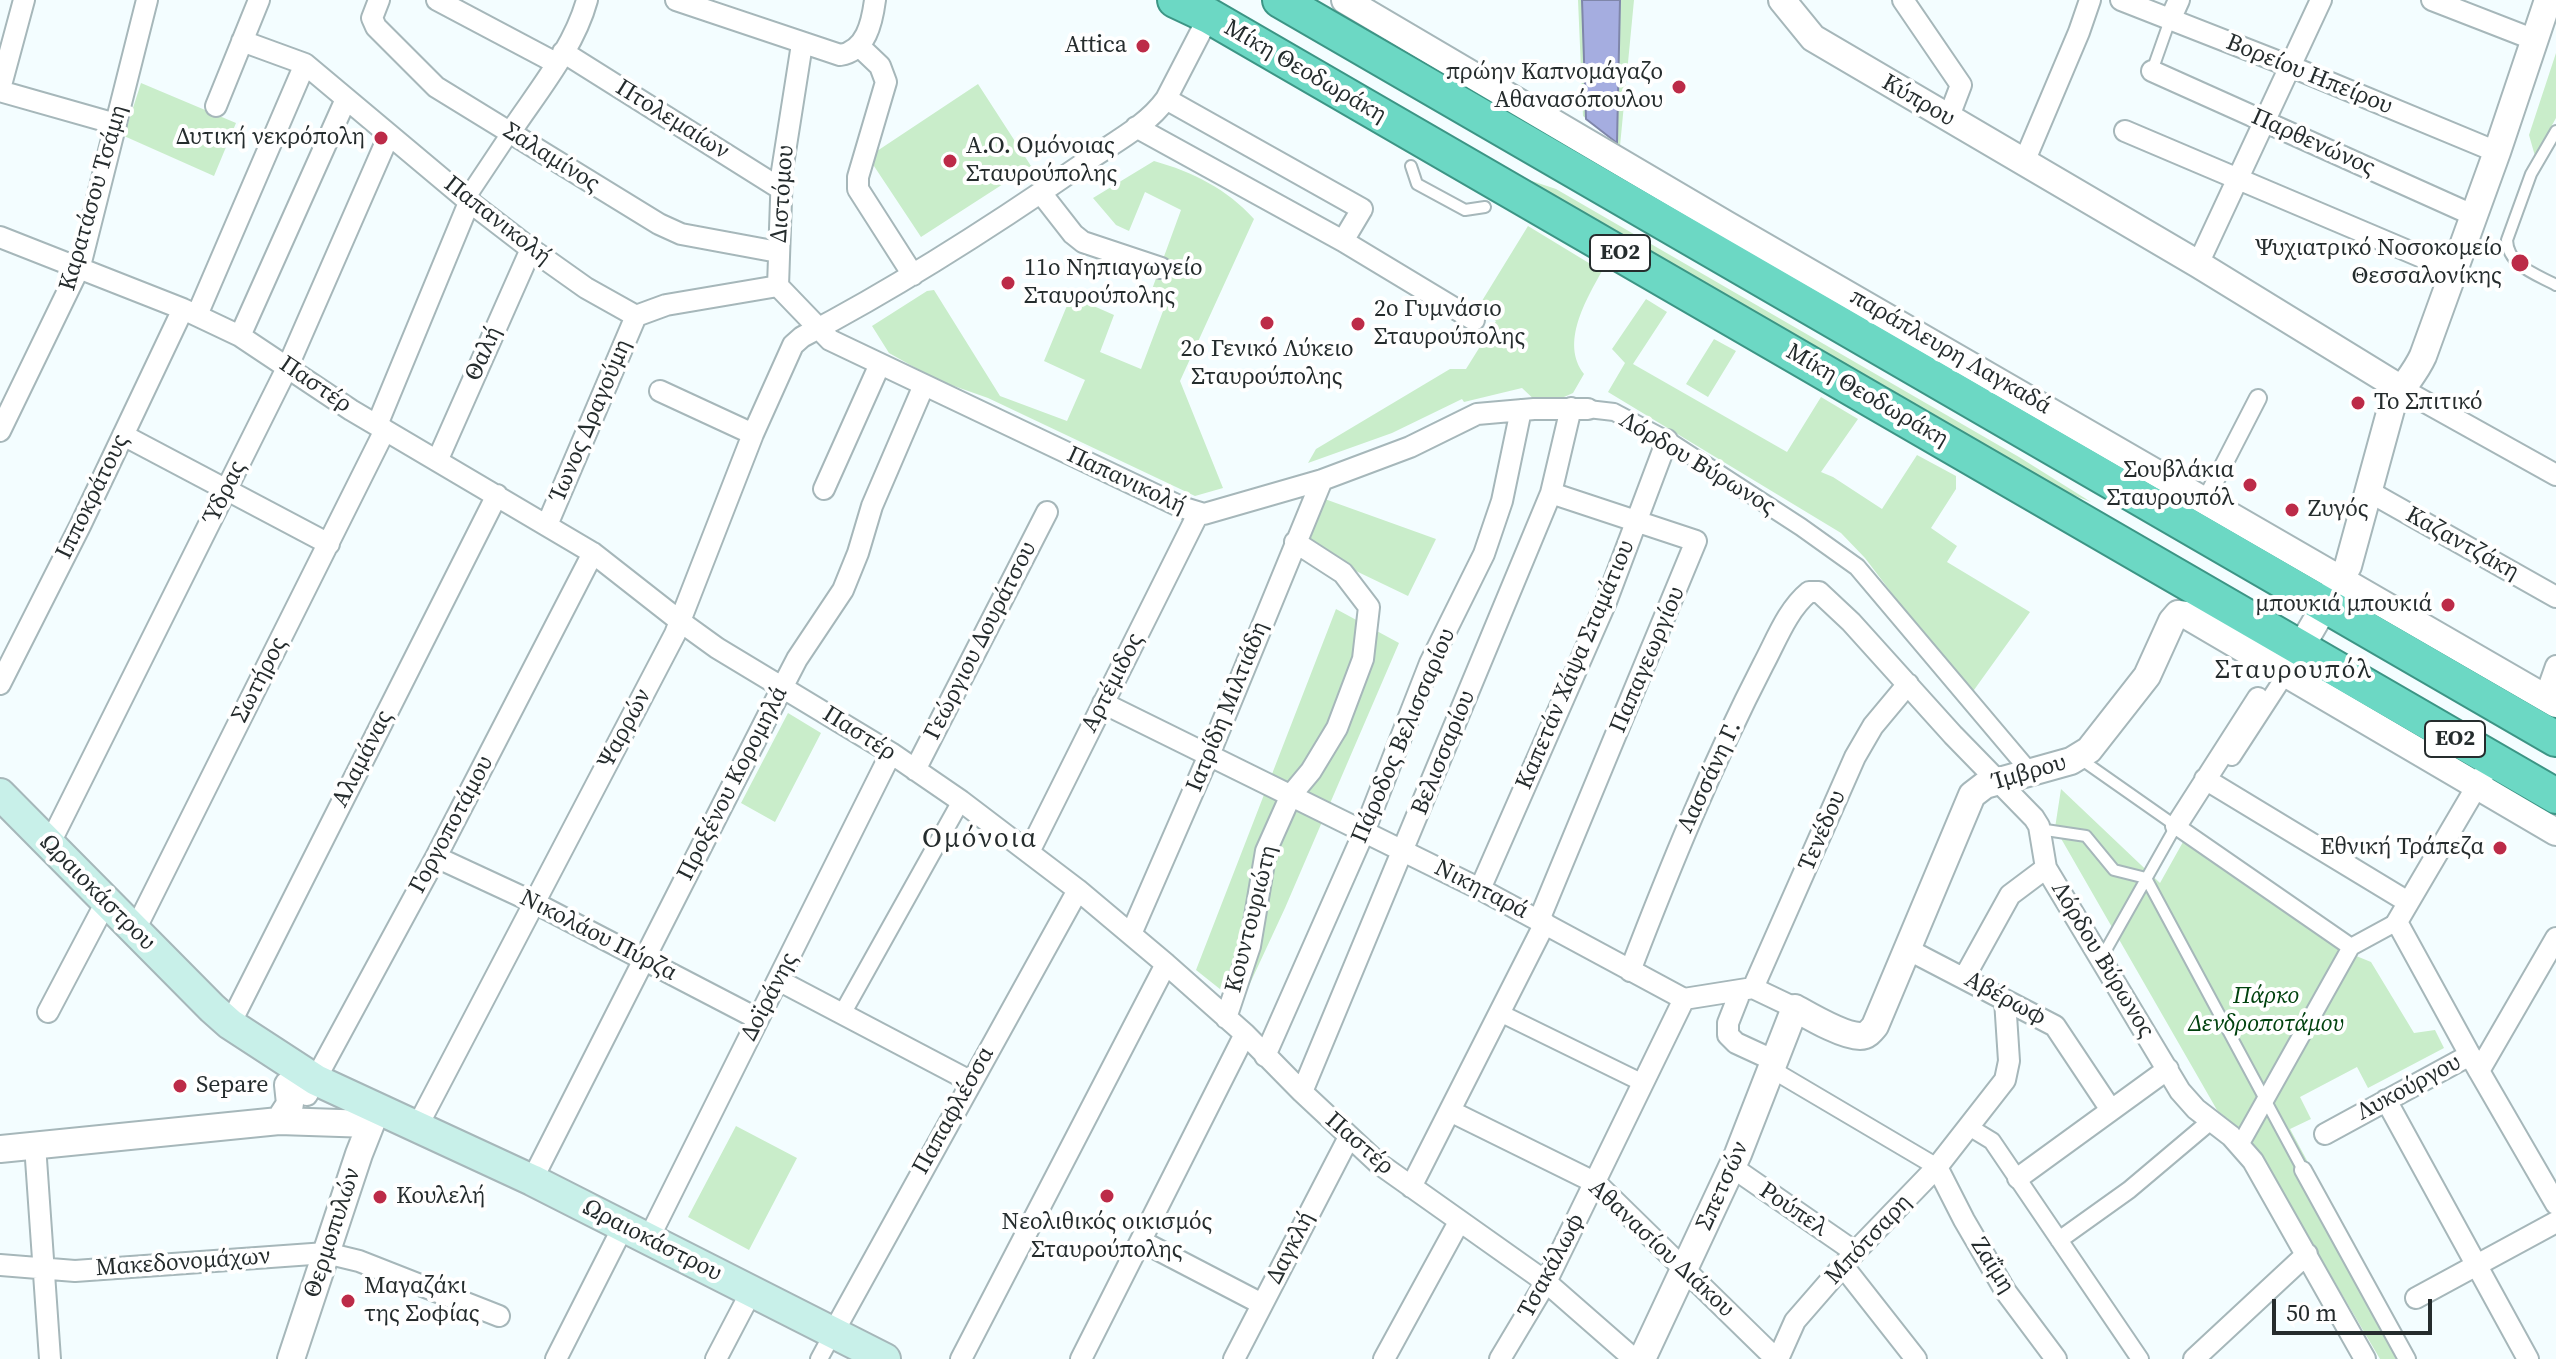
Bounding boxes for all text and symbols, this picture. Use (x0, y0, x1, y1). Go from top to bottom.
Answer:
street label: Μίκη Θεοδωράκη (1219, 14, 1391, 130)
street label: Βορείου Ηπείρου (2222, 29, 2396, 121)
place label: Attica (1065, 32, 1127, 60)
marker: Attica (1134, 37, 1152, 55)
place label: πρώην Καπνομάγαζο Αθανασόπουλου (1446, 59, 1663, 115)
street label: Κύπρου (1876, 69, 1960, 133)
street label: Πτολεμαίων (610, 74, 734, 166)
marker: πρώην Καπνομάγαζο Αθανασόπουλου (1670, 78, 1688, 96)
street label: Καρατάσου Τσάμη (54, 102, 134, 294)
street label: Παρθενώνος (2247, 103, 2379, 183)
street label: Σαλαμίνος (497, 117, 605, 199)
place label: Δυτική νεκρόπολη (176, 124, 365, 152)
marker: Δυτική νεκρόπολη (372, 129, 390, 147)
place label: Α.Ο. Ομόνοιας Σταυρούπολης (966, 133, 1117, 189)
street label: Διστόμου (765, 144, 801, 244)
marker: Α.Ο. Ομόνοιας Σταυρούπολης (941, 152, 959, 170)
street label: Παπανικολή (438, 170, 556, 272)
road number: ΕΟ2 (1590, 235, 1650, 271)
place label: Ψυχιατρικό Νοσοκομείο Θεσσαλονίκης (2255, 235, 2502, 291)
marker: Ψυχιατρικό Νοσοκομείο Θεσσαλονίκης (2509, 252, 2531, 274)
place label: 11ο Νηπιαγωγείο Σταυρούπολης (1024, 255, 1202, 311)
marker: 11ο Νηπιαγωγείο Σταυρούπολης (999, 274, 1017, 292)
street label: παράπλευρη Λαγκαδά (1844, 283, 2056, 421)
place label: 2ο Γυμνάσιο Σταυρούπολης (1374, 296, 1525, 352)
marker: 2ο Γενικό Λύκειο Σταυρούπολης (1258, 314, 1276, 332)
marker: 2ο Γυμνάσιο Σταυρούπολης (1349, 315, 1367, 333)
street label: Θαλή (459, 322, 509, 386)
street label: Ίωνος Δραγούμη (544, 335, 638, 507)
place label: 2ο Γενικό Λύκειο Σταυρούπολης (1181, 336, 1353, 392)
street label: Μίκη Θεοδωράκη (1781, 338, 1953, 454)
street label: Παστέρ (273, 350, 357, 420)
place label: Το Σπιτικό (2374, 389, 2483, 417)
marker: Το Σπιτικό (2349, 394, 2367, 412)
street label: Λόρδου Βύρωνος (1614, 406, 1780, 522)
street label: Ιπποκράτους (50, 430, 136, 564)
street label: Παπανικολή (1062, 441, 1190, 521)
street label: Ύδρας (197, 456, 253, 530)
place label: Σουβλάκια Σταυρουπόλ (2107, 457, 2234, 513)
marker: Σουβλάκια Σταυρουπόλ (2241, 476, 2259, 494)
place label: Ζυγός (2308, 496, 2369, 524)
marker: Ζυγός (2283, 501, 2301, 519)
street label: Καζαντζάκη (2400, 501, 2524, 587)
street label: Καπετάν Χάψα Σταμάτιου (1510, 536, 1642, 794)
street label: Γεώργιου Δουράτσου (919, 537, 1043, 745)
street label: Παπαγεωργίου (1604, 583, 1692, 737)
place label: μπουκιά μπουκιά (2255, 591, 2432, 619)
marker: μπουκιά μπουκιά (2439, 596, 2457, 614)
street label: Ιατρίδη Μιλτιάδη (1181, 618, 1275, 796)
street label: Πάροδος Βελισσαρίου (1346, 624, 1462, 848)
street label: Αρτέμιδος (1076, 628, 1150, 738)
street label: Σωτήρος (226, 632, 294, 728)
district label: Σταυρουπόλ (2215, 655, 2373, 687)
street label: Προξένου Κορομηλά (672, 682, 794, 886)
street label: Ψαρρών (592, 684, 658, 774)
street label: Βελισσαρίου (1406, 687, 1482, 819)
street label: Παστέρ (817, 700, 901, 768)
street label: Αλαμάνας (326, 706, 400, 812)
street label: Λασσάνη Γ. (1672, 717, 1748, 837)
road number: ΕΟ2 (2425, 721, 2485, 757)
street label: Ίμβρου (1988, 749, 2070, 797)
street label: Γοργοποτάμου (404, 751, 500, 899)
street label: Τενέδου (1793, 786, 1853, 876)
district label: Ομόνοια (922, 823, 1038, 857)
street label: Ωραιοκάστρου (33, 829, 161, 957)
place label: Εθνική Τράπεζα (2320, 834, 2484, 862)
marker: Εθνική Τράπεζα (2491, 839, 2509, 857)
street label: Κουντουριώτη (1220, 842, 1284, 996)
street label: Νικηταρά (1429, 854, 1533, 926)
street label: Λόρδου Βύρωνος (2044, 877, 2160, 1043)
street label: Νικολάου Πύρζα (515, 884, 681, 988)
street label: Δοϊράνης (736, 948, 804, 1046)
street label: Αβέρωφ (1959, 966, 2051, 1032)
park label: Πάρκο Δενδροποτάμου (2188, 983, 2344, 1039)
street label: Παπαφλέσσα (907, 1042, 1001, 1180)
street label: Λυκούργου (2352, 1049, 2466, 1127)
place label: Separe (196, 1072, 269, 1100)
marker: Separe (171, 1077, 189, 1095)
street label: Παστέρ (1319, 1107, 1399, 1181)
street label: Σπετσών (1691, 1137, 1755, 1235)
street label: Θερμοπυλών (298, 1164, 368, 1302)
street label: Αθανασίου Διάκου (1582, 1174, 1740, 1324)
street label: Ρούπελ (1753, 1177, 1833, 1243)
place label: Κουλελή (396, 1183, 485, 1211)
marker: Νεολιθικός οικισμός Σταυρούπολης (1098, 1187, 1116, 1205)
marker: Κουλελή (371, 1188, 389, 1206)
street label: Μπότσαρη (1820, 1189, 1918, 1291)
street label: Ωραιοκάστρου (578, 1194, 726, 1288)
street label: Δαγκλή (1261, 1207, 1321, 1289)
place label: Νεολιθικός οικισμός Σταυρούπολης (1002, 1209, 1212, 1265)
street label: Τσακάλωφ (1513, 1209, 1591, 1323)
street label: Ζαΐμη (1964, 1233, 2020, 1299)
street label: Μακεδονομάχων (95, 1243, 271, 1283)
place label: Μαγαζάκι της Σοφίας (364, 1273, 480, 1329)
scale bar (2276, 1283, 2436, 1333)
marker: Μαγαζάκι της Σοφίας (339, 1292, 357, 1310)
text: 50 m (2286, 1296, 2337, 1329)

